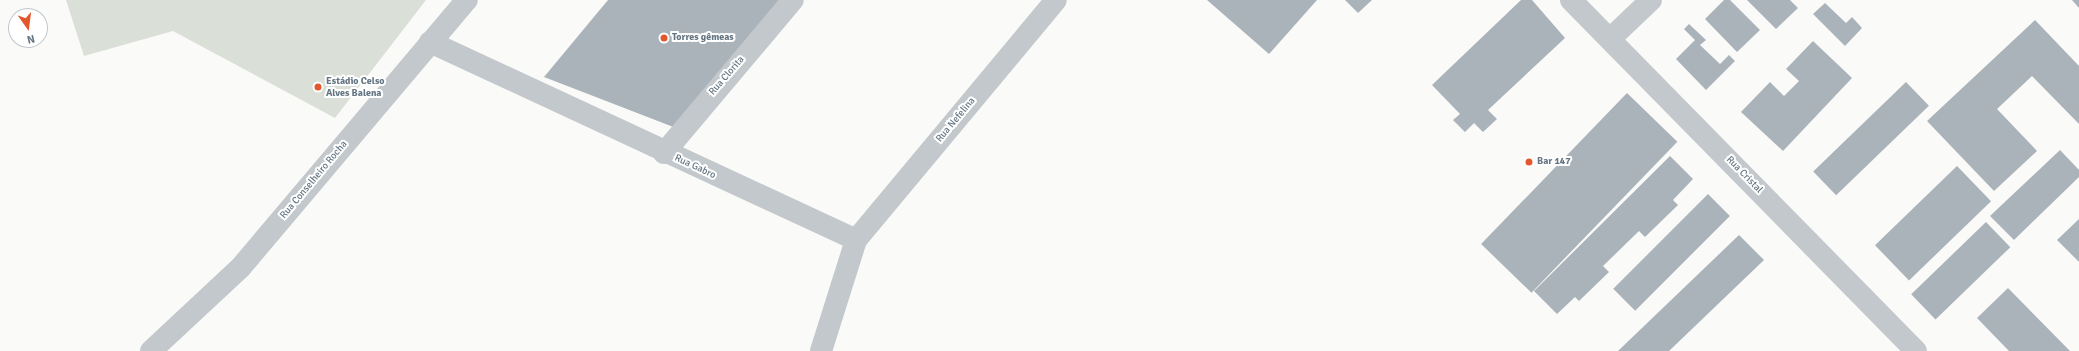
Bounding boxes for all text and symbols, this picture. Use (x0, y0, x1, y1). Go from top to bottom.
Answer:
north arrow (8, 8, 48, 48)
text: N (25, 32, 36, 46)
place label: Torres gêmeas (672, 32, 734, 44)
marker: Torres gêmeas (659, 33, 669, 43)
street label: Rua Clorita (707, 54, 747, 98)
place label: Estádio Celso Alves Balena (326, 75, 385, 98)
marker: Estádio Celso Alves Balena (313, 82, 323, 92)
street label: Rua Nefelina (934, 95, 978, 145)
street label: Rua Conselheiro Rocha (278, 139, 350, 221)
street label: Rua Gabro (673, 152, 717, 182)
street label: Rua Cristal (1723, 154, 1765, 196)
place label: Bar 147 (1537, 156, 1571, 168)
marker: Bar 147 (1524, 157, 1534, 167)

